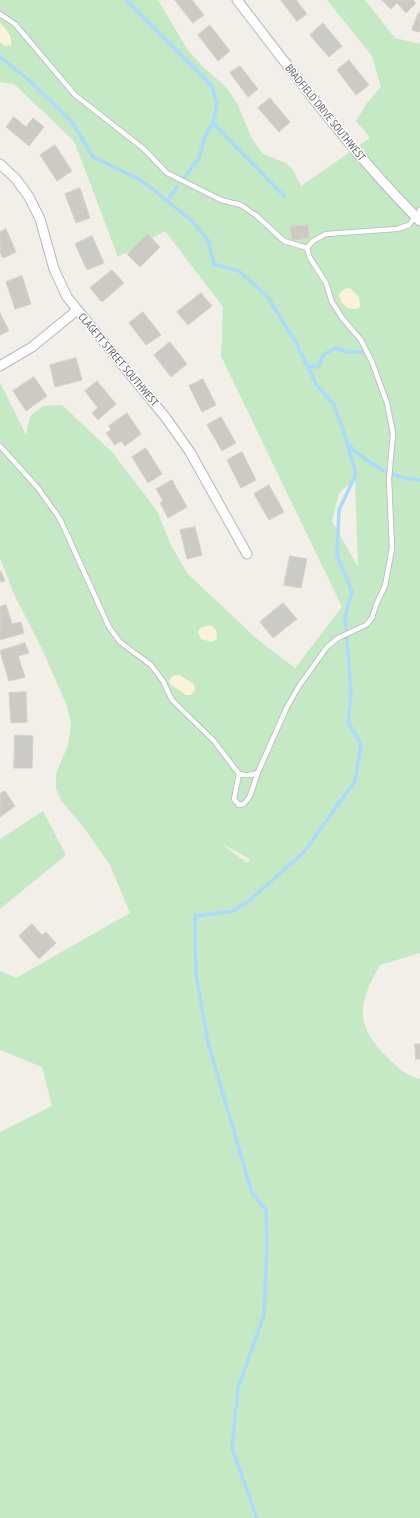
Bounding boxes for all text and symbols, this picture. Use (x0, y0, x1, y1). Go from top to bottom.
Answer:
street label: BRADFIELD DRIVE SOUTHWEST (282, 62, 368, 164)
street label: CLAGETT STREET SOUTHWEST (75, 311, 161, 409)

